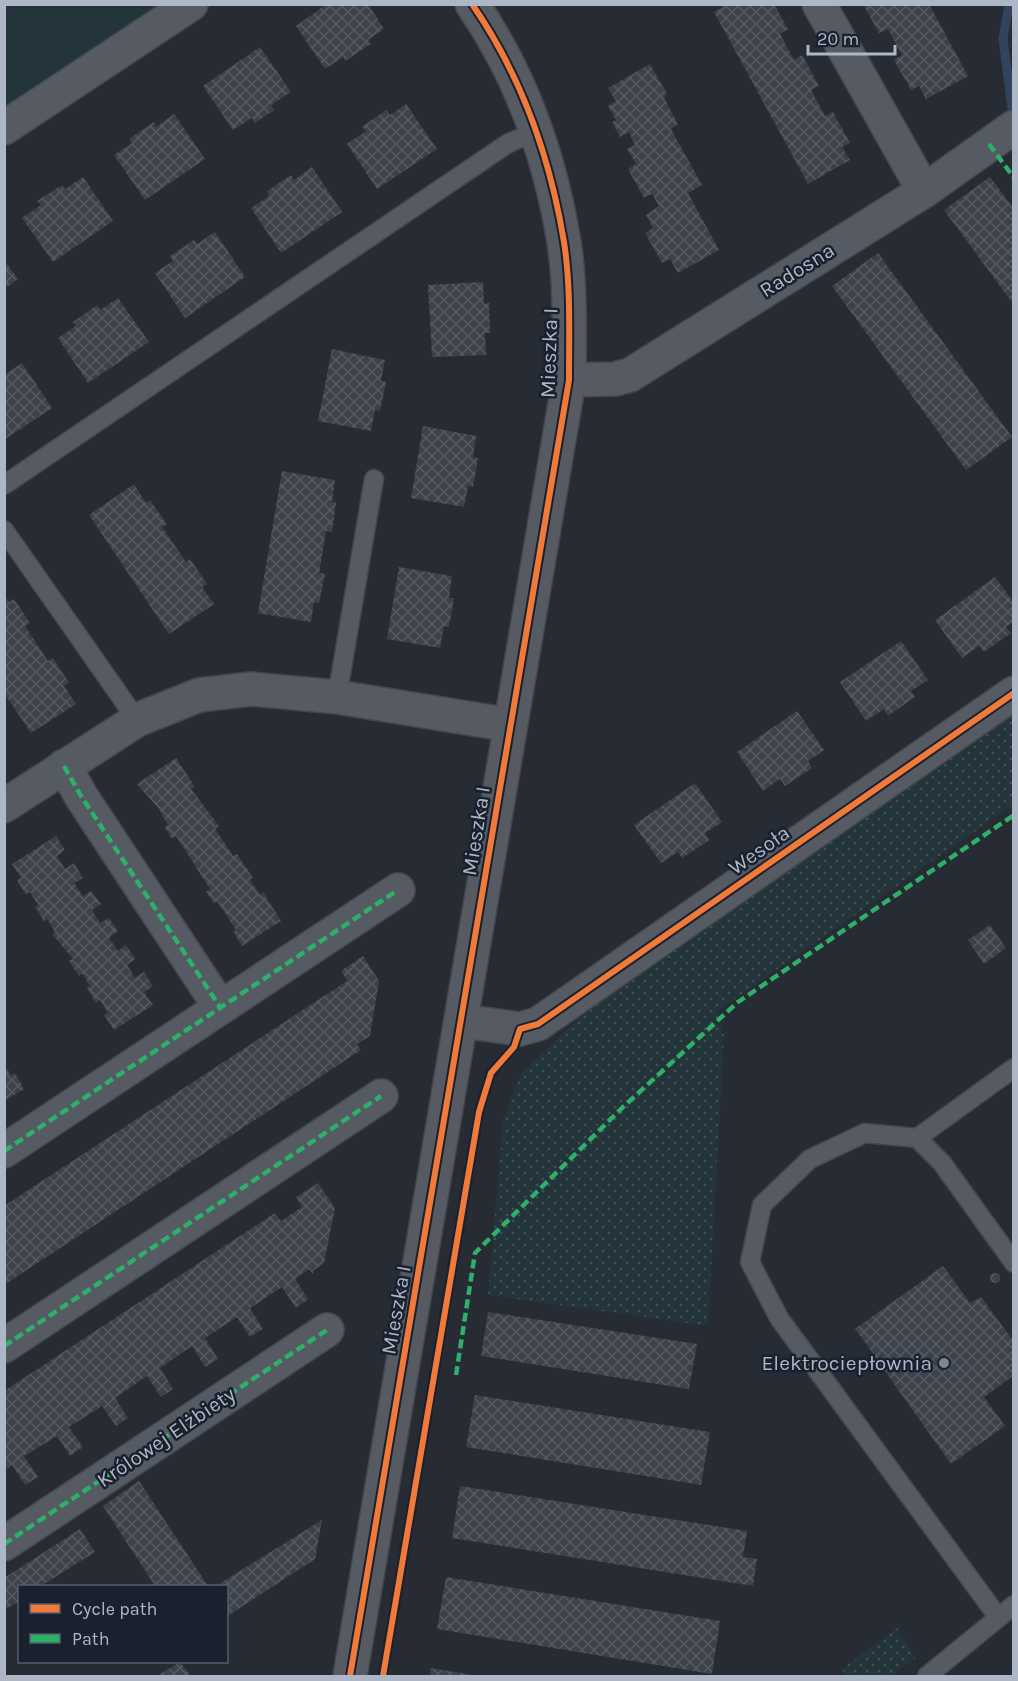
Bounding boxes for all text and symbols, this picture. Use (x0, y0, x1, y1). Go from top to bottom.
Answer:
scale bar (808, 18, 895, 56)
text: 20 m (817, 28, 859, 50)
street label: Radosna (755, 238, 839, 302)
street label: Mieszka I (535, 308, 563, 398)
street label: Mieszka I (457, 785, 495, 877)
street label: Wesoła (724, 820, 794, 880)
street label: Mieszka I (376, 1264, 416, 1356)
place label: Elektrociepłownia (762, 1351, 932, 1375)
marker: Elektrociepłownia (937, 1356, 951, 1370)
street label: Królowej Elżbiety (92, 1382, 240, 1492)
legend (18, 1585, 228, 1663)
text: Cycle path (72, 1598, 157, 1620)
text: Path (72, 1628, 110, 1650)

